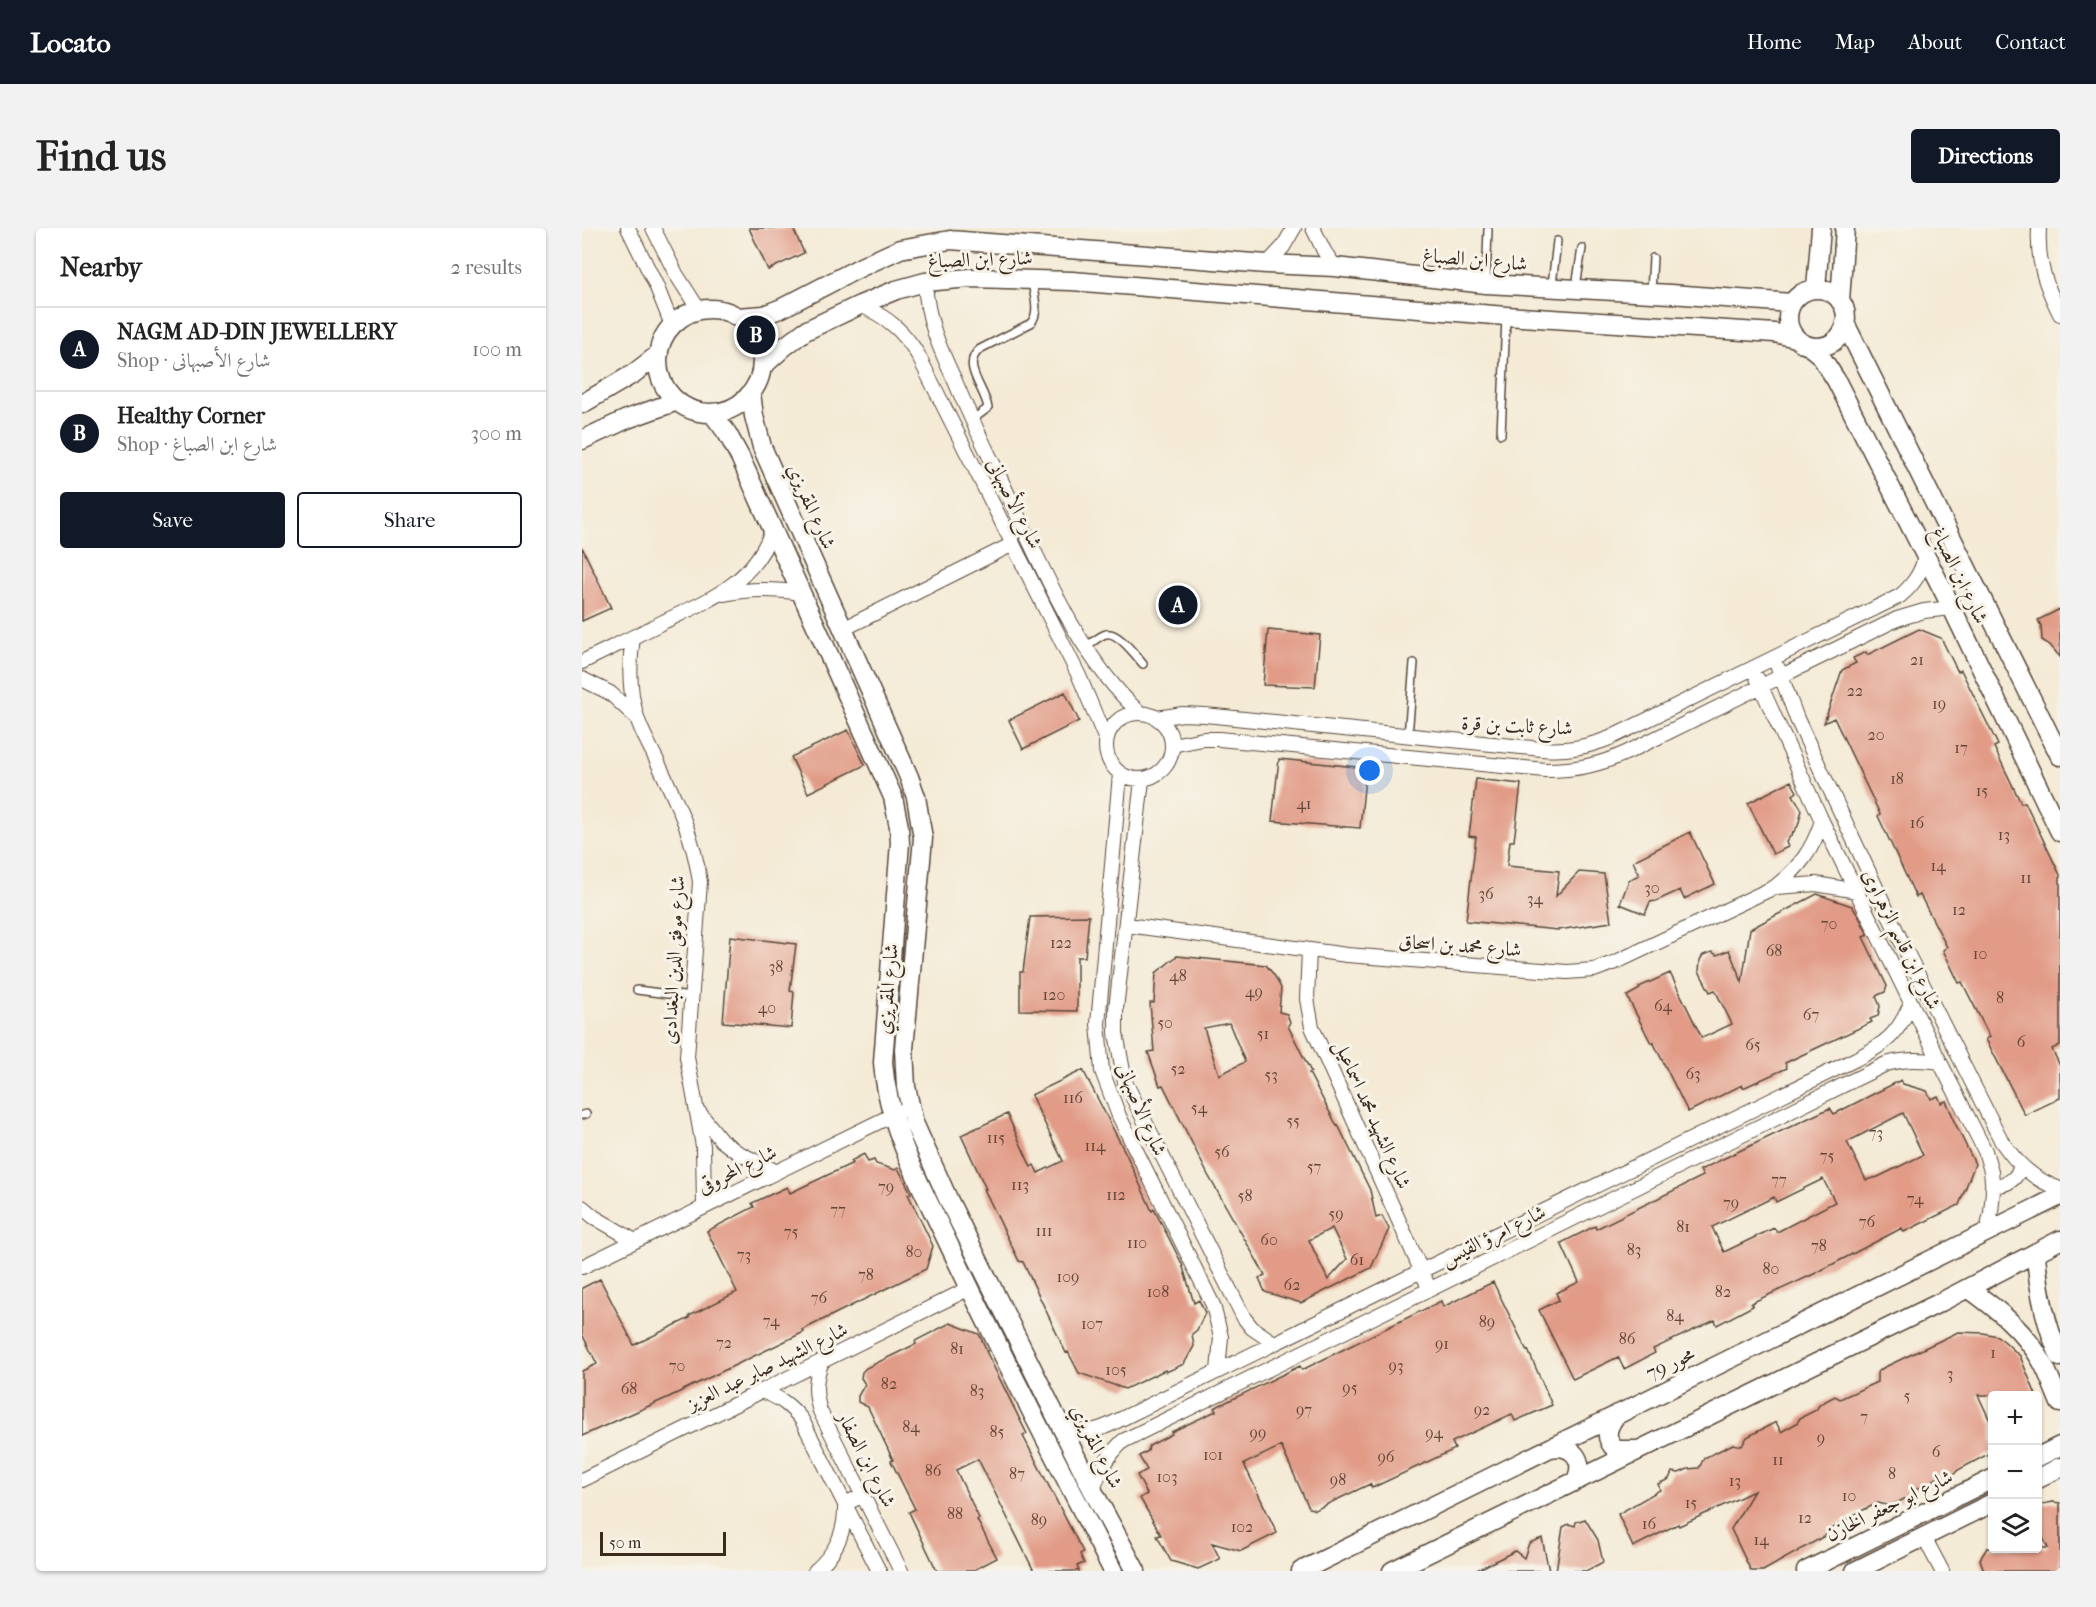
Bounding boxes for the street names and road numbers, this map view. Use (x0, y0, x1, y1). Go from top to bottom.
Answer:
street label: شارع ابن الصباغ (1421, 243, 1528, 282)
street label: شارع ابن الصباغ (927, 246, 1033, 279)
street label: شارع الأصبهانى (977, 452, 1051, 555)
street label: شارع المقريزي (777, 460, 841, 555)
street label: شارع ابن الصباغ (1921, 523, 1993, 630)
street label: شارع ثابت بن قرة (1460, 711, 1573, 746)
street label: شارع ابن قاسم الزهراوى (1850, 865, 1946, 1017)
street label: شارع موفق الدين البغدادى (658, 875, 695, 1046)
street label: شارع محمد بن اسحاق (1397, 930, 1522, 967)
street label: شارع المقريزي (872, 943, 909, 1036)
street label: شارع الشهيد محمد اسماعيل (1324, 1036, 1416, 1195)
street label: شارع الأصبهانى (1106, 1058, 1175, 1161)
street label: شارع المحروقى (694, 1140, 783, 1204)
street label: شارع امرؤ القيس (1437, 1200, 1552, 1276)
street label: شارع الشهيد صابر عبد العزيز (681, 1318, 854, 1422)
street label: محور 79 (1642, 1342, 1699, 1386)
street label: شارع المقريزي (1060, 1400, 1128, 1495)
street label: شارع ابن الصفار (826, 1405, 901, 1514)
street label: شارع ابو جعفر الخازن (1822, 1465, 1959, 1552)

